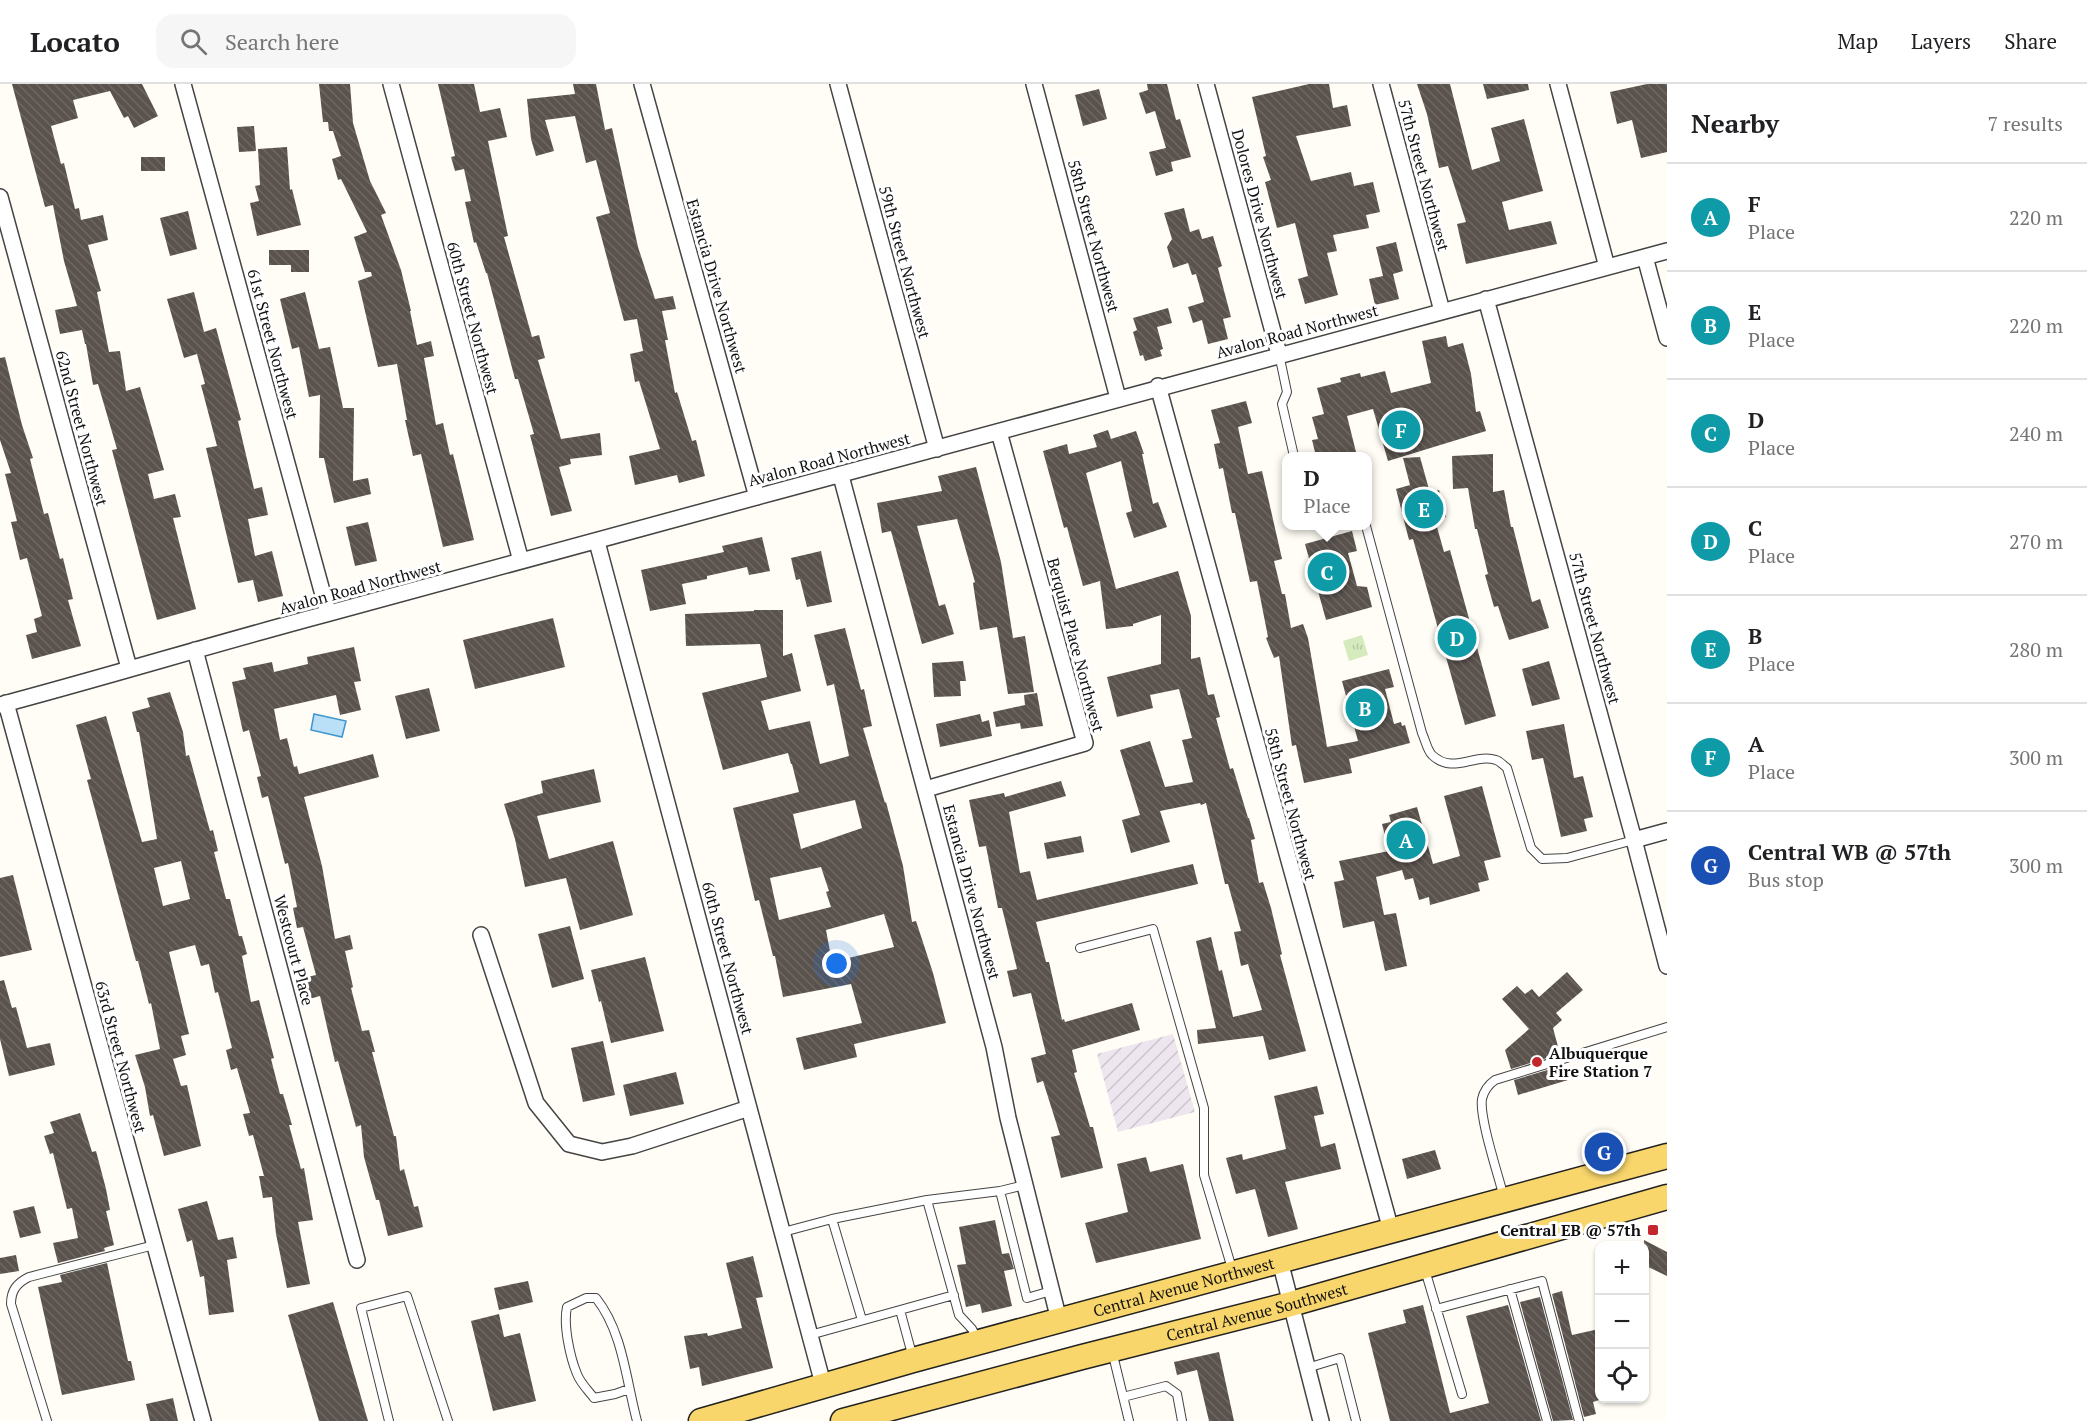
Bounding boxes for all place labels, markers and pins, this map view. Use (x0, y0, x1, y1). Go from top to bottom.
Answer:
pin: F (1382, 408, 1420, 452)
pin: E (1404, 486, 1444, 532)
pin: C (1308, 550, 1346, 594)
pin: D (1438, 616, 1476, 660)
pin: B (1346, 686, 1384, 730)
pin: A (1386, 818, 1426, 862)
place label: Albuquerque Fire Station 7 (1549, 1042, 1652, 1082)
marker: Albuquerque Fire Station 7 (1530, 1055, 1544, 1069)
pin: G (1584, 1130, 1624, 1174)
place label: Central EB @ 57th (1500, 1219, 1642, 1241)
marker: Central EB @ 57th (1646, 1223, 1660, 1237)

